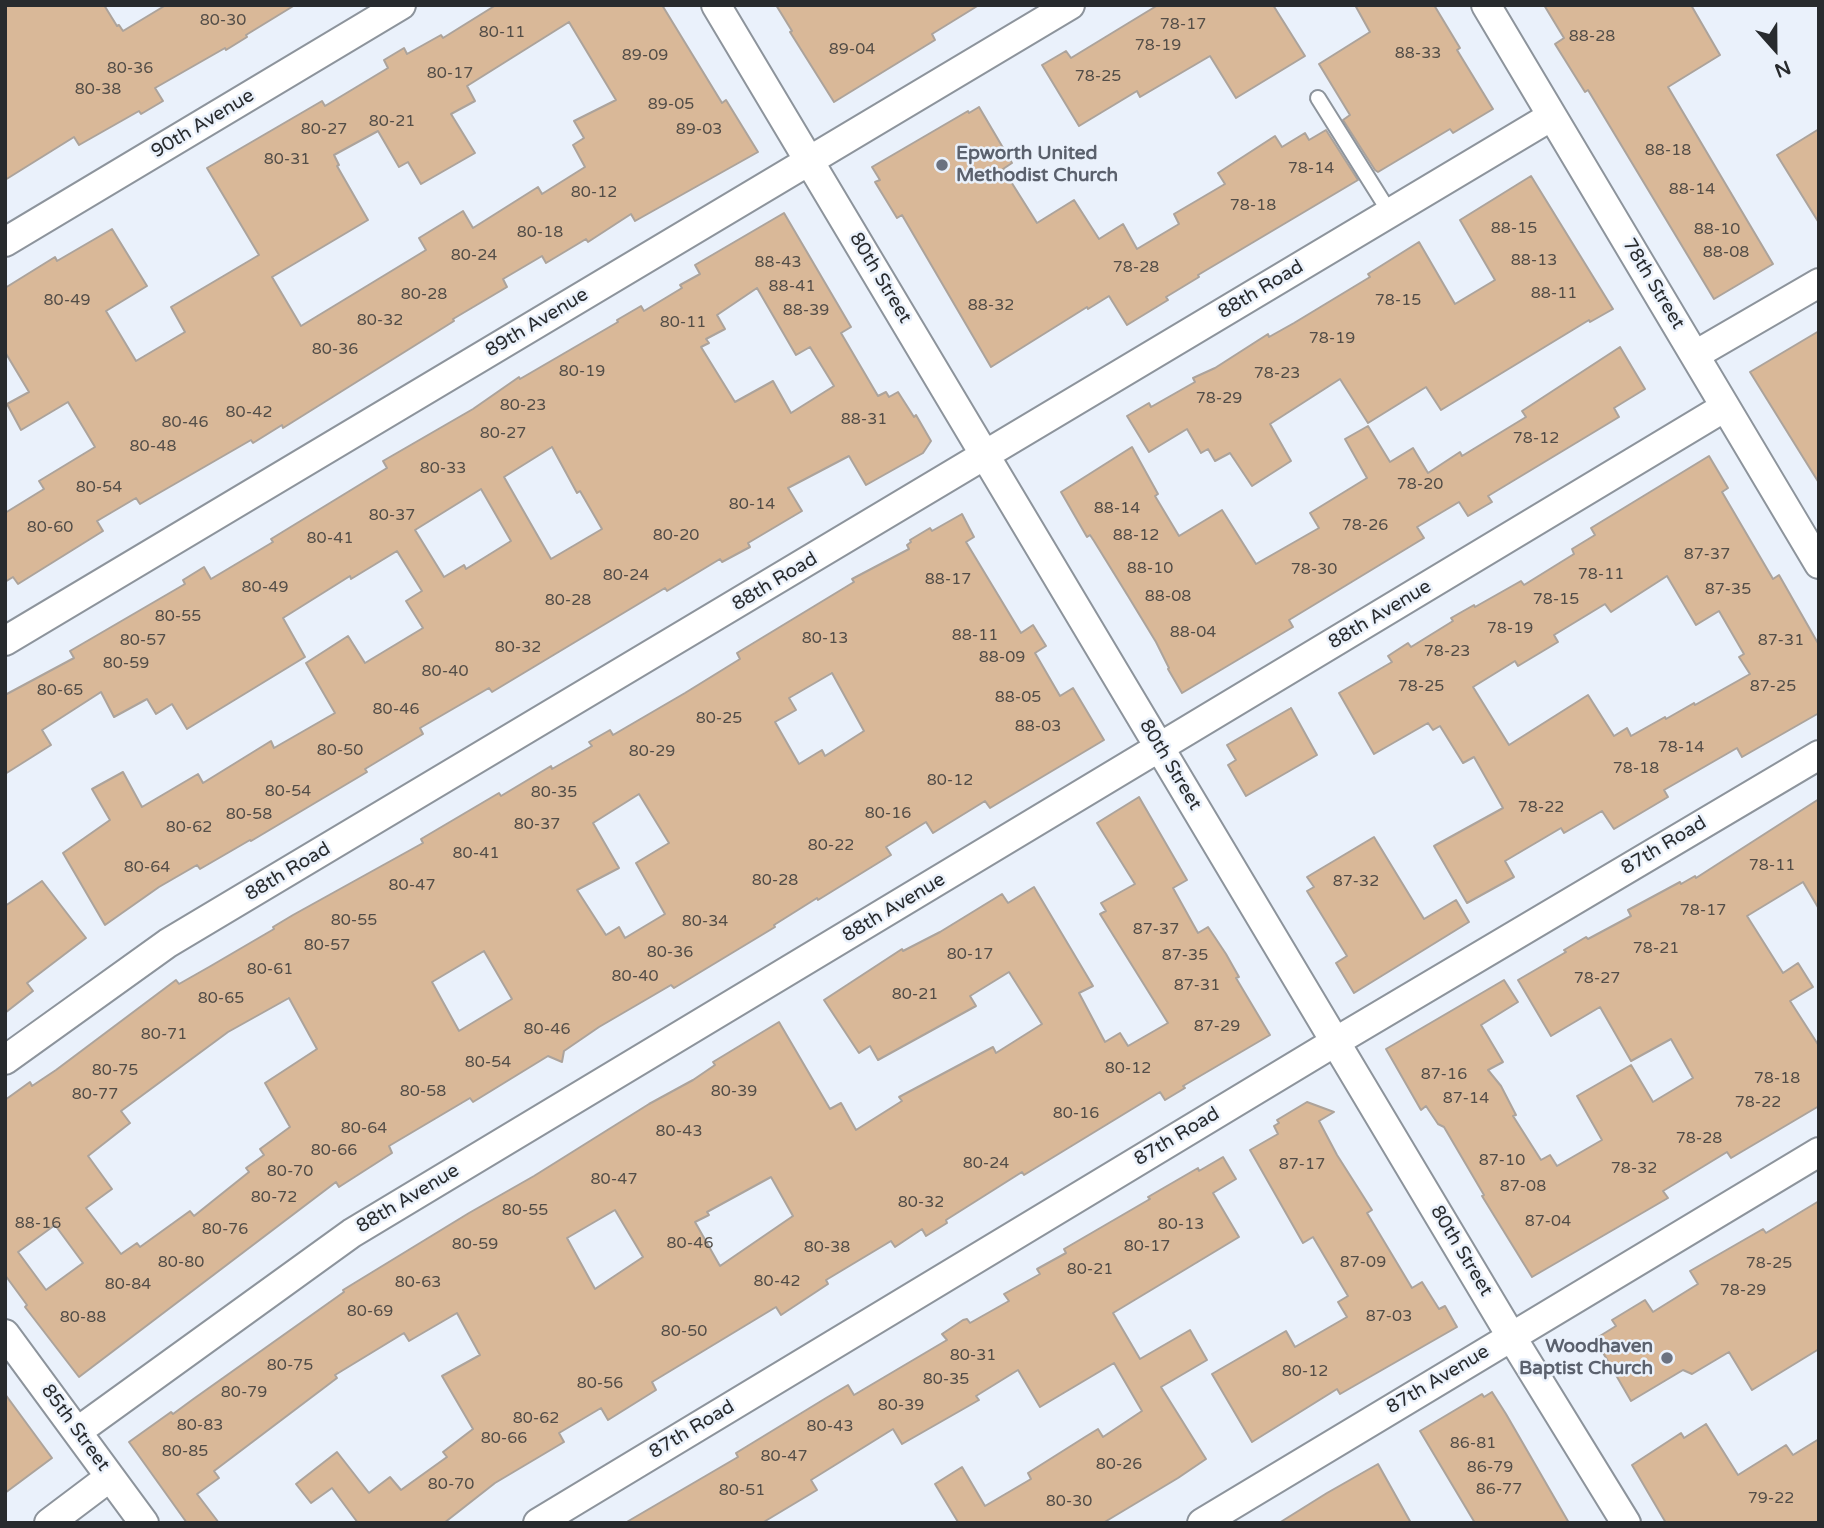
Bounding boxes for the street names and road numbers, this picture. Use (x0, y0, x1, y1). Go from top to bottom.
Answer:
street label: 90th Avenue (148, 84, 258, 164)
street label: 80th Street (844, 228, 916, 328)
street label: 78th Street (1617, 234, 1689, 334)
street label: 88th Road (1214, 256, 1308, 324)
street label: 89th Avenue (482, 283, 592, 363)
street label: 88th Road (728, 548, 822, 616)
street label: 88th Avenue (1325, 575, 1435, 655)
street label: 80th Street (1134, 715, 1206, 815)
street label: 87th Road (1617, 812, 1711, 880)
street label: 88th Road (241, 838, 335, 906)
street label: 88th Avenue (839, 868, 949, 948)
street label: 87th Road (1130, 1103, 1224, 1171)
street label: 88th Avenue (353, 1159, 463, 1239)
street label: 80th Street (1425, 1201, 1497, 1301)
street label: 87th Avenue (1383, 1340, 1493, 1420)
street label: 85th Street (36, 1380, 114, 1476)
street label: 87th Road (645, 1396, 739, 1464)

